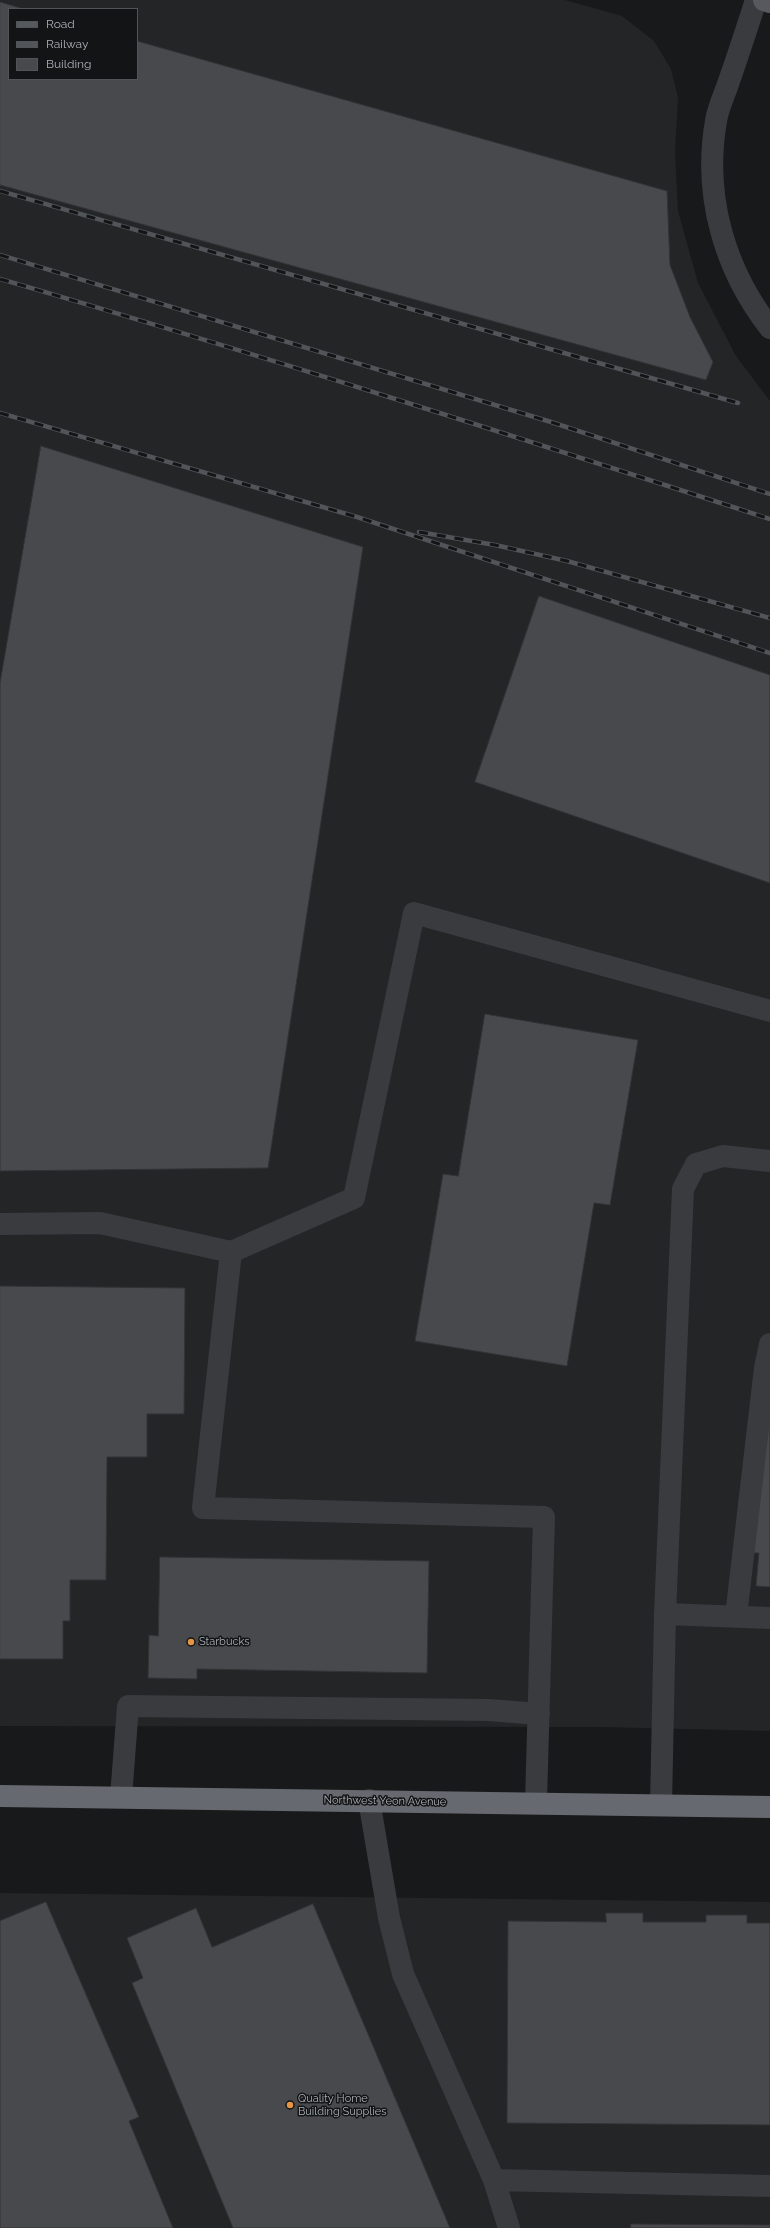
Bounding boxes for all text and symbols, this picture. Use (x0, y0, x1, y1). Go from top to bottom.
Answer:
legend (8, 8, 138, 80)
text: Road (46, 17, 75, 31)
text: Railway (46, 37, 88, 51)
text: Building (46, 57, 92, 71)
place label: Starbucks (199, 1635, 250, 1649)
marker: Starbucks (186, 1637, 196, 1647)
street label: Northwest Yeon Avenue (324, 1793, 446, 1809)
place label: Quality Home Building Supplies (298, 2092, 386, 2118)
marker: Quality Home Building Supplies (285, 2100, 295, 2110)

